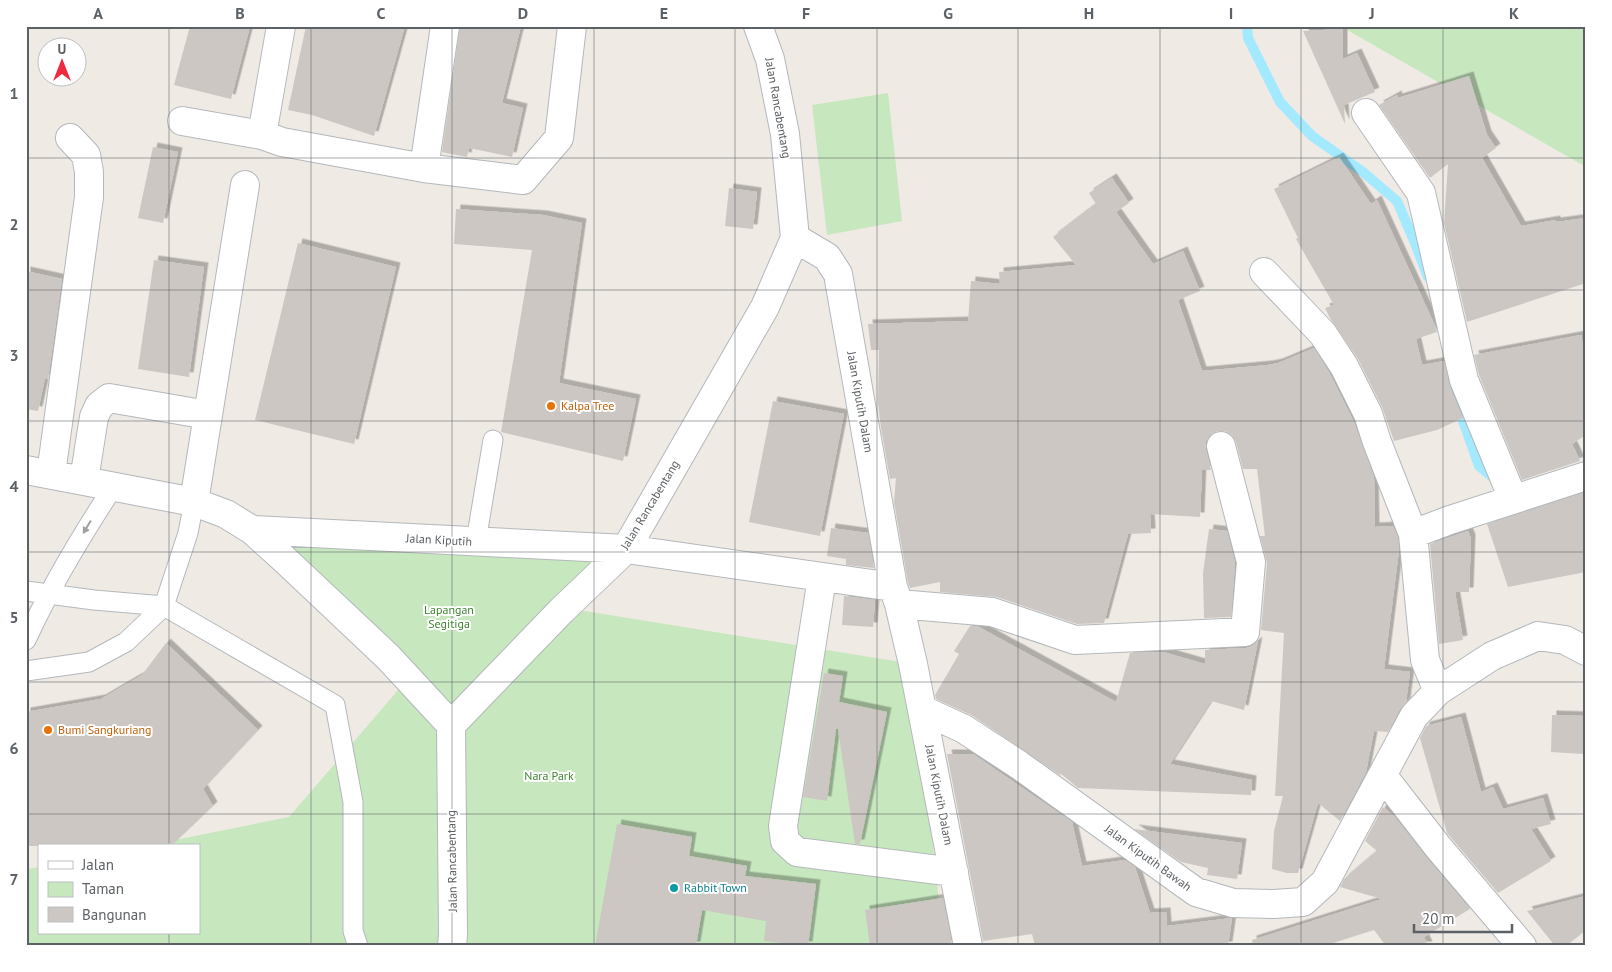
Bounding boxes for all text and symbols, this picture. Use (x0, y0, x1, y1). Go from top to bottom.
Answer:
text: A (93, 3, 103, 23)
text: B (235, 3, 245, 23)
text: C (377, 3, 386, 23)
text: D (518, 3, 528, 23)
text: E (660, 3, 668, 23)
text: F (802, 3, 810, 23)
text: G (943, 3, 953, 23)
text: H (1084, 3, 1094, 23)
text: I (1229, 3, 1233, 23)
text: J (1368, 3, 1375, 23)
text: K (1509, 3, 1519, 23)
north arrow (38, 38, 88, 88)
text: U (58, 40, 66, 58)
street label: Jalan Rancabentang (762, 56, 795, 159)
text: 1 (9, 83, 19, 103)
text: 2 (9, 214, 19, 234)
text: 3 (9, 345, 19, 365)
street label: Jalan Kiputih Dalam (844, 349, 877, 454)
place label: Kalpa Tree (561, 398, 614, 413)
marker: Kalpa Tree (545, 400, 557, 412)
street label: Jalan Rancabentang (616, 457, 682, 553)
text: 4 (9, 476, 19, 496)
one-way arrow (83, 521, 92, 534)
street label: Jalan Kiputih (405, 530, 472, 549)
park label: Lapangan Segitiga (424, 602, 474, 631)
text: 5 (9, 607, 19, 627)
place label: Bumi Sangkuriang (58, 722, 151, 737)
marker: Bumi Sangkuriang (42, 724, 54, 736)
text: 6 (9, 738, 19, 758)
street label: Jalan Kiputih Dalam (922, 742, 957, 847)
park label: Nara Park (524, 768, 574, 783)
street label: Jalan Rancabentang (443, 810, 460, 913)
street label: Jalan Kiputih Bawah (1101, 821, 1195, 894)
legend (38, 844, 200, 934)
text: Jalan (81, 855, 114, 874)
text: 7 (9, 869, 19, 889)
text: Taman (82, 879, 124, 898)
place label: Rabbit Town (684, 880, 747, 895)
marker: Rabbit Town (668, 882, 680, 894)
scale bar (1414, 902, 1512, 934)
text: Bangunan (82, 905, 146, 924)
text: 20 m (1422, 909, 1455, 928)

